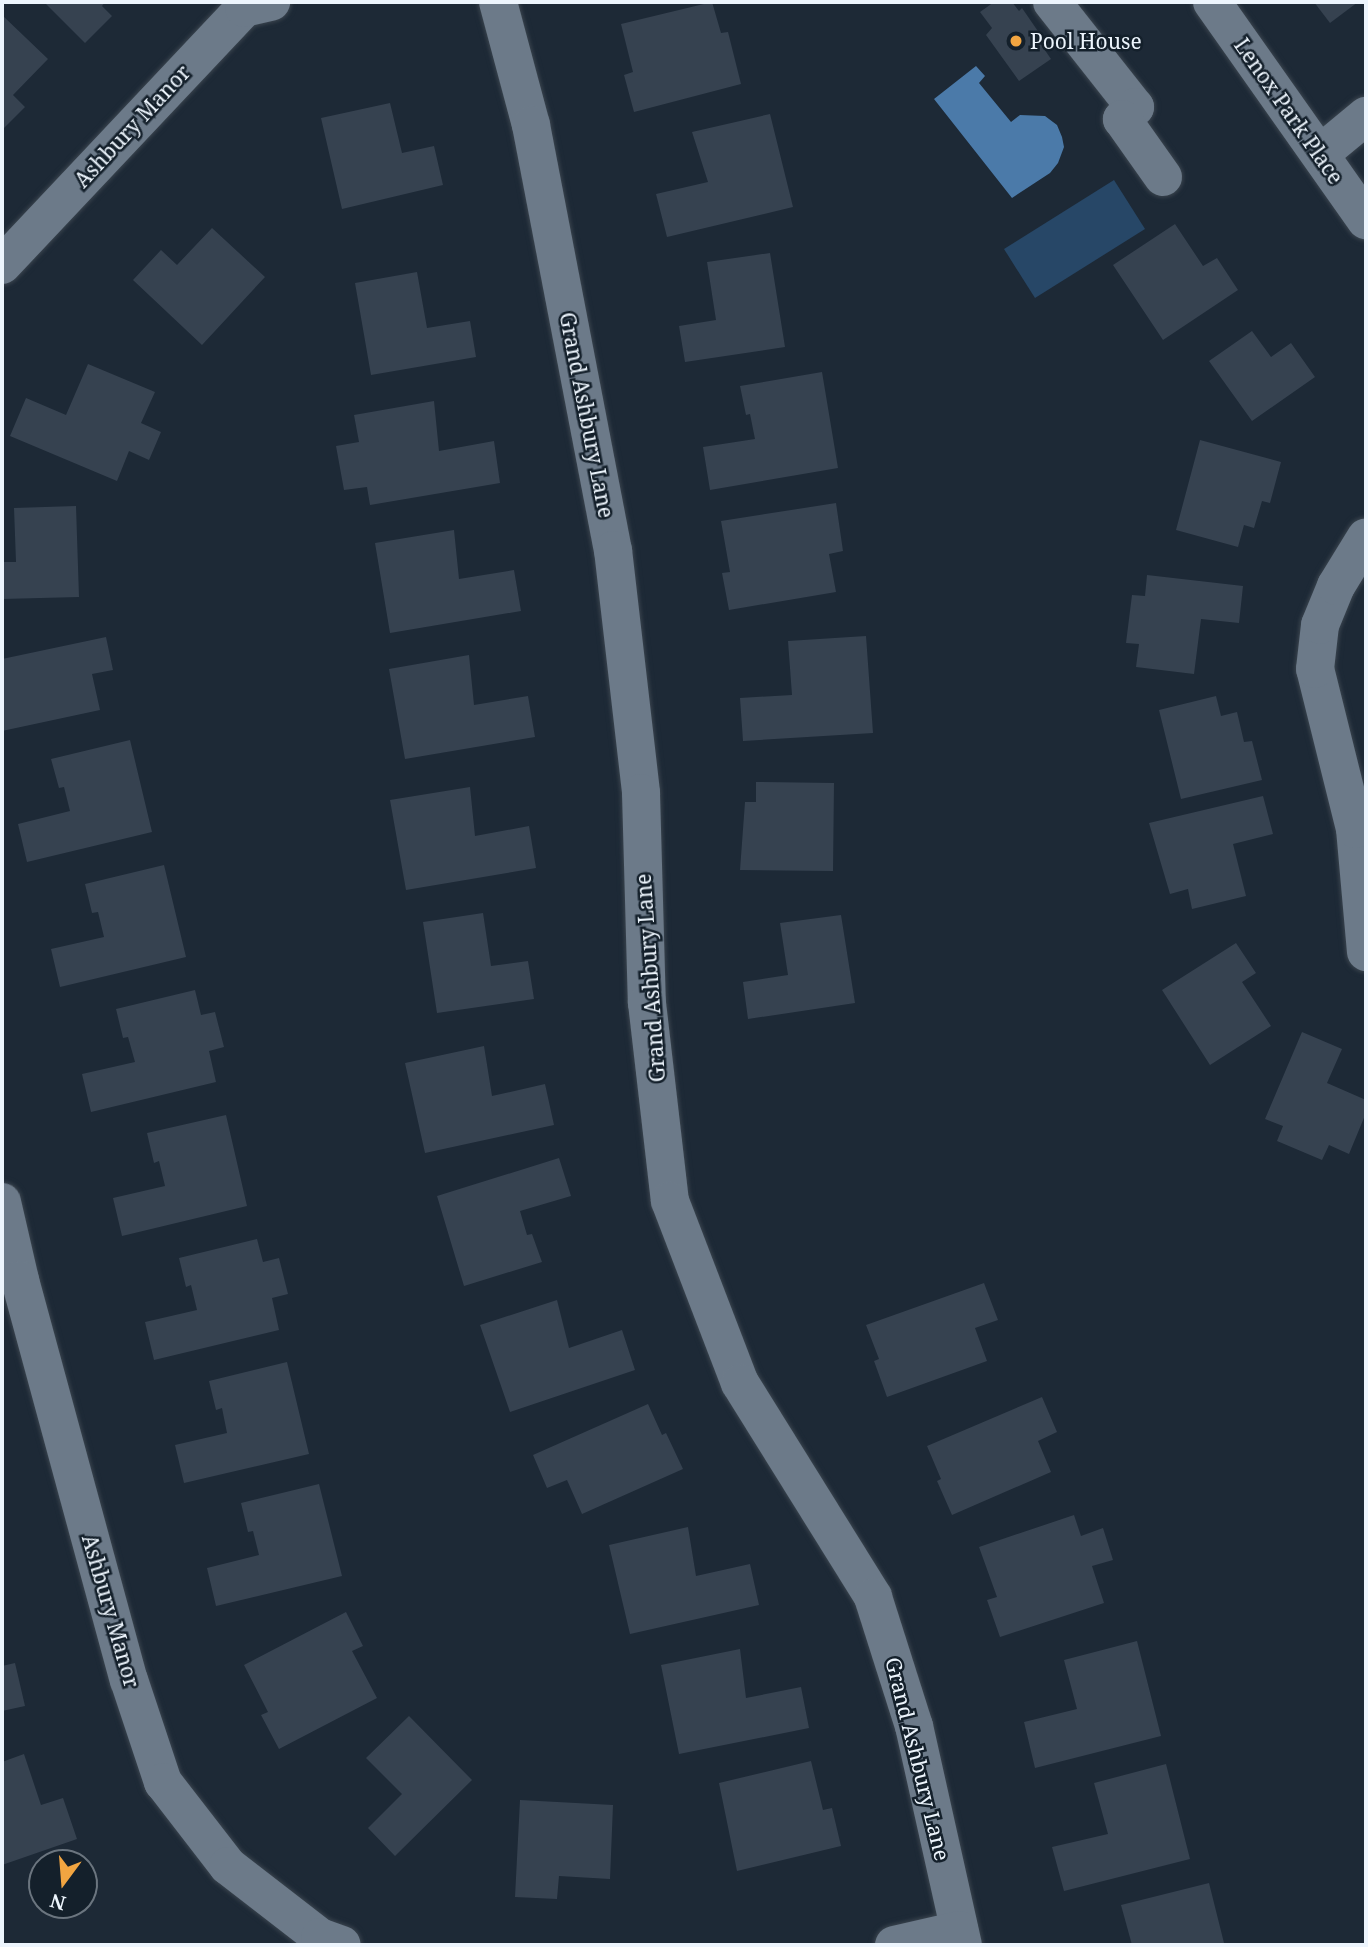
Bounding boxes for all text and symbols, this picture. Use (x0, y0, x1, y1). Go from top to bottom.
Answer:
place label: Pool House (1030, 28, 1142, 54)
marker: Pool House (1008, 33, 1024, 49)
street label: Lenox Park Place (1229, 33, 1349, 189)
street label: Ashbury Manor (69, 60, 195, 192)
street label: Grand Ashbury Lane (555, 310, 619, 520)
street label: Grand Ashbury Lane (630, 873, 670, 1083)
street label: Ashbury Manor (77, 1532, 145, 1690)
street label: Grand Ashbury Lane (881, 1655, 955, 1863)
north arrow (28, 1849, 98, 1919)
text: N (47, 1888, 69, 1917)

